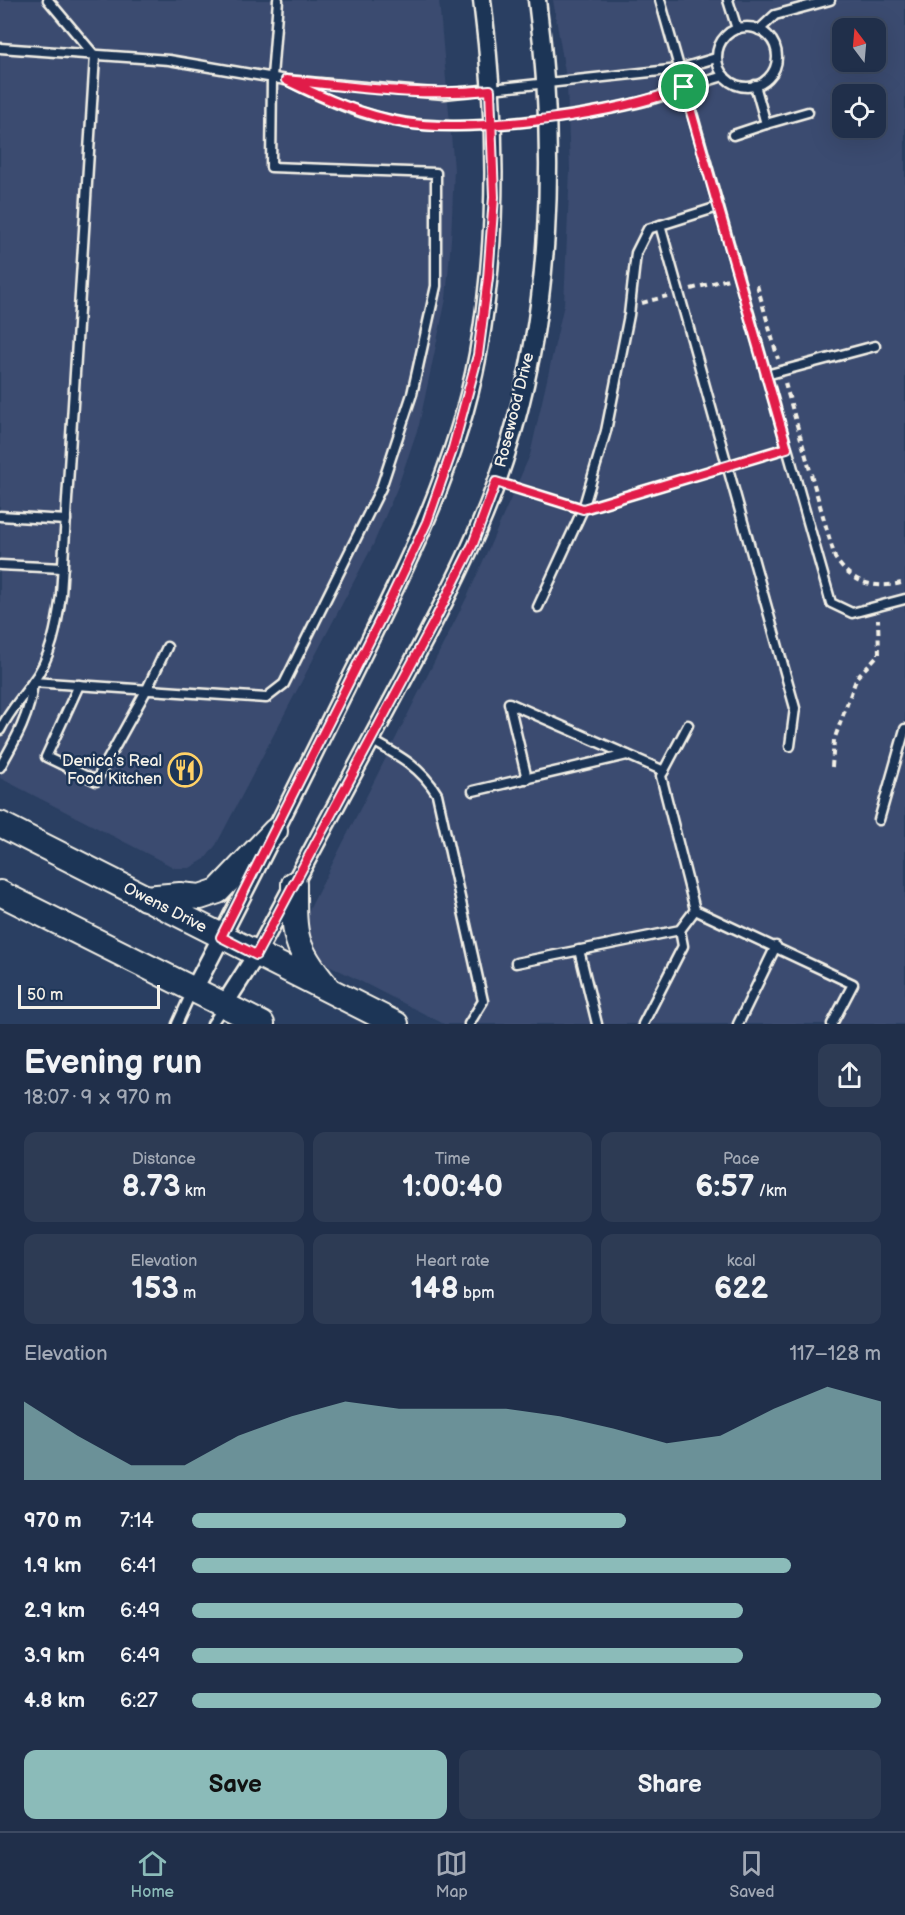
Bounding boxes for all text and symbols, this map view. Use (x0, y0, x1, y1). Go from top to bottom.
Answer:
north arrow (832, 18, 886, 72)
map controls (832, 18, 886, 138)
pin (658, 61, 709, 112)
icon: arrive (667, 70, 700, 103)
button: locate (832, 84, 886, 138)
street label: Rosewood Drive (492, 350, 539, 469)
place label: Denica’s Real Food Kitchen (62, 752, 162, 789)
restaurant icon: Denica’s Real Food Kitchen (167, 752, 203, 788)
street label: Owens Drive (120, 879, 210, 937)
scale bar (18, 982, 160, 1010)
text: 50 m (27, 986, 63, 1005)
text: Evening run (24, 1043, 202, 1083)
button: share (818, 1044, 881, 1107)
text: 18:07 · 9 × 970 m (24, 1086, 172, 1110)
text: Distance (132, 1150, 196, 1169)
text: Time (435, 1150, 470, 1169)
text: Pace (723, 1150, 759, 1169)
text: 8.73 (122, 1169, 180, 1205)
text: 1:00:40 (402, 1169, 503, 1205)
text: 6:57 (695, 1169, 754, 1205)
text: km (180, 1182, 206, 1201)
text: /km (754, 1182, 787, 1201)
text: Elevation (130, 1252, 197, 1271)
text: Heart rate (416, 1252, 489, 1271)
text: kcal (727, 1252, 756, 1271)
text: 153 (131, 1271, 179, 1307)
text: 148 (410, 1271, 459, 1307)
text: 622 (714, 1271, 768, 1307)
text: m (179, 1284, 196, 1303)
text: bpm (459, 1284, 495, 1303)
text: Elevation (24, 1342, 107, 1366)
text: 117–128 m (789, 1342, 881, 1366)
text: 970 m (24, 1509, 82, 1533)
text: 7:14 (120, 1509, 154, 1533)
text: 1.9 km (24, 1554, 81, 1578)
text: 6:41 (120, 1554, 156, 1578)
text: 2.9 km (24, 1599, 85, 1623)
text: 6:49 (120, 1599, 160, 1623)
text: 3.9 km (24, 1644, 85, 1668)
text: 6:49 (120, 1644, 160, 1668)
text: 4.8 km (24, 1689, 85, 1713)
text: 6:27 (120, 1689, 158, 1713)
button: Save (24, 1750, 447, 1819)
button: Share (459, 1750, 881, 1819)
tab: Home (131, 1847, 174, 1902)
tab: Map (435, 1847, 468, 1902)
tab: Saved (729, 1847, 774, 1902)

